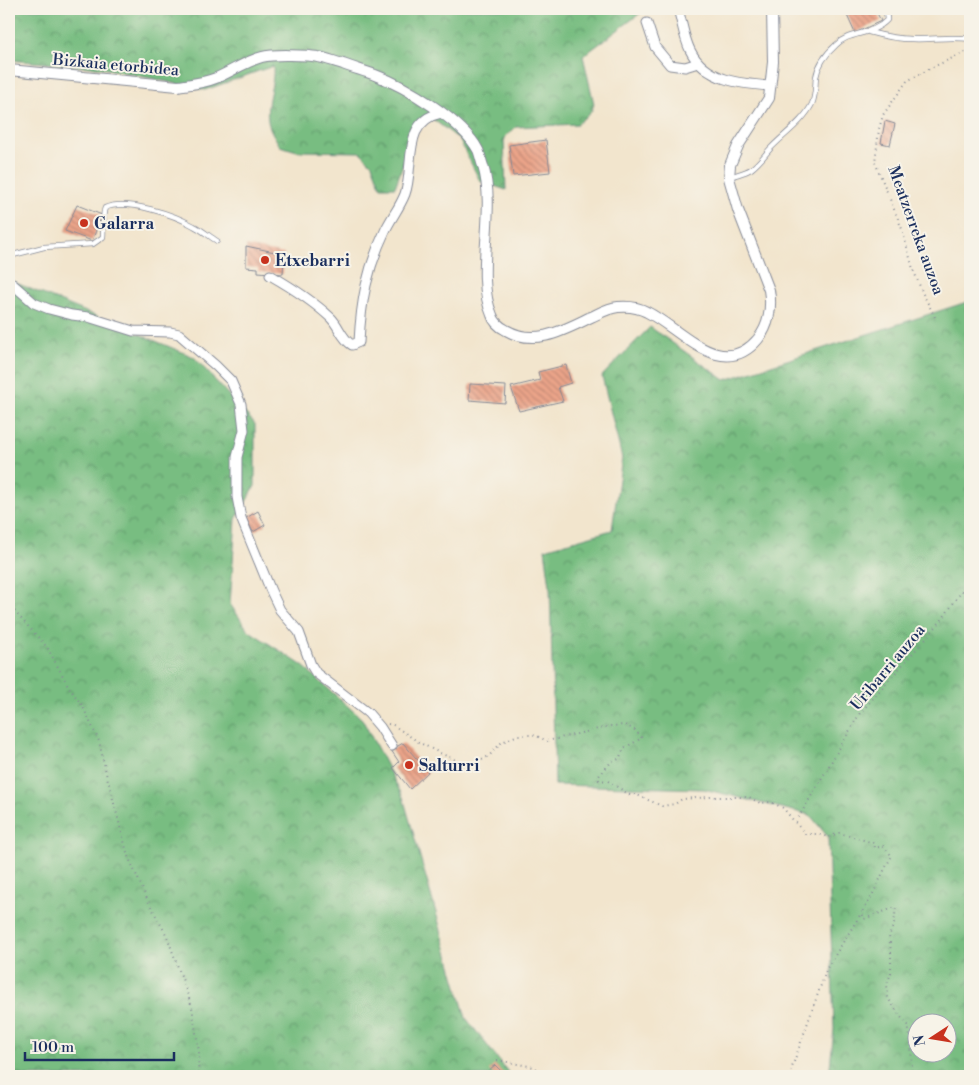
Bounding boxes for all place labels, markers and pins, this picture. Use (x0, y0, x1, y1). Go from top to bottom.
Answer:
place label: Galarra (94, 214, 155, 234)
marker: Galarra (78, 217, 90, 229)
place label: Etxebarri (275, 251, 350, 271)
marker: Etxebarri (259, 254, 271, 266)
place label: Salturri (419, 756, 479, 776)
marker: Salturri (403, 759, 415, 771)

